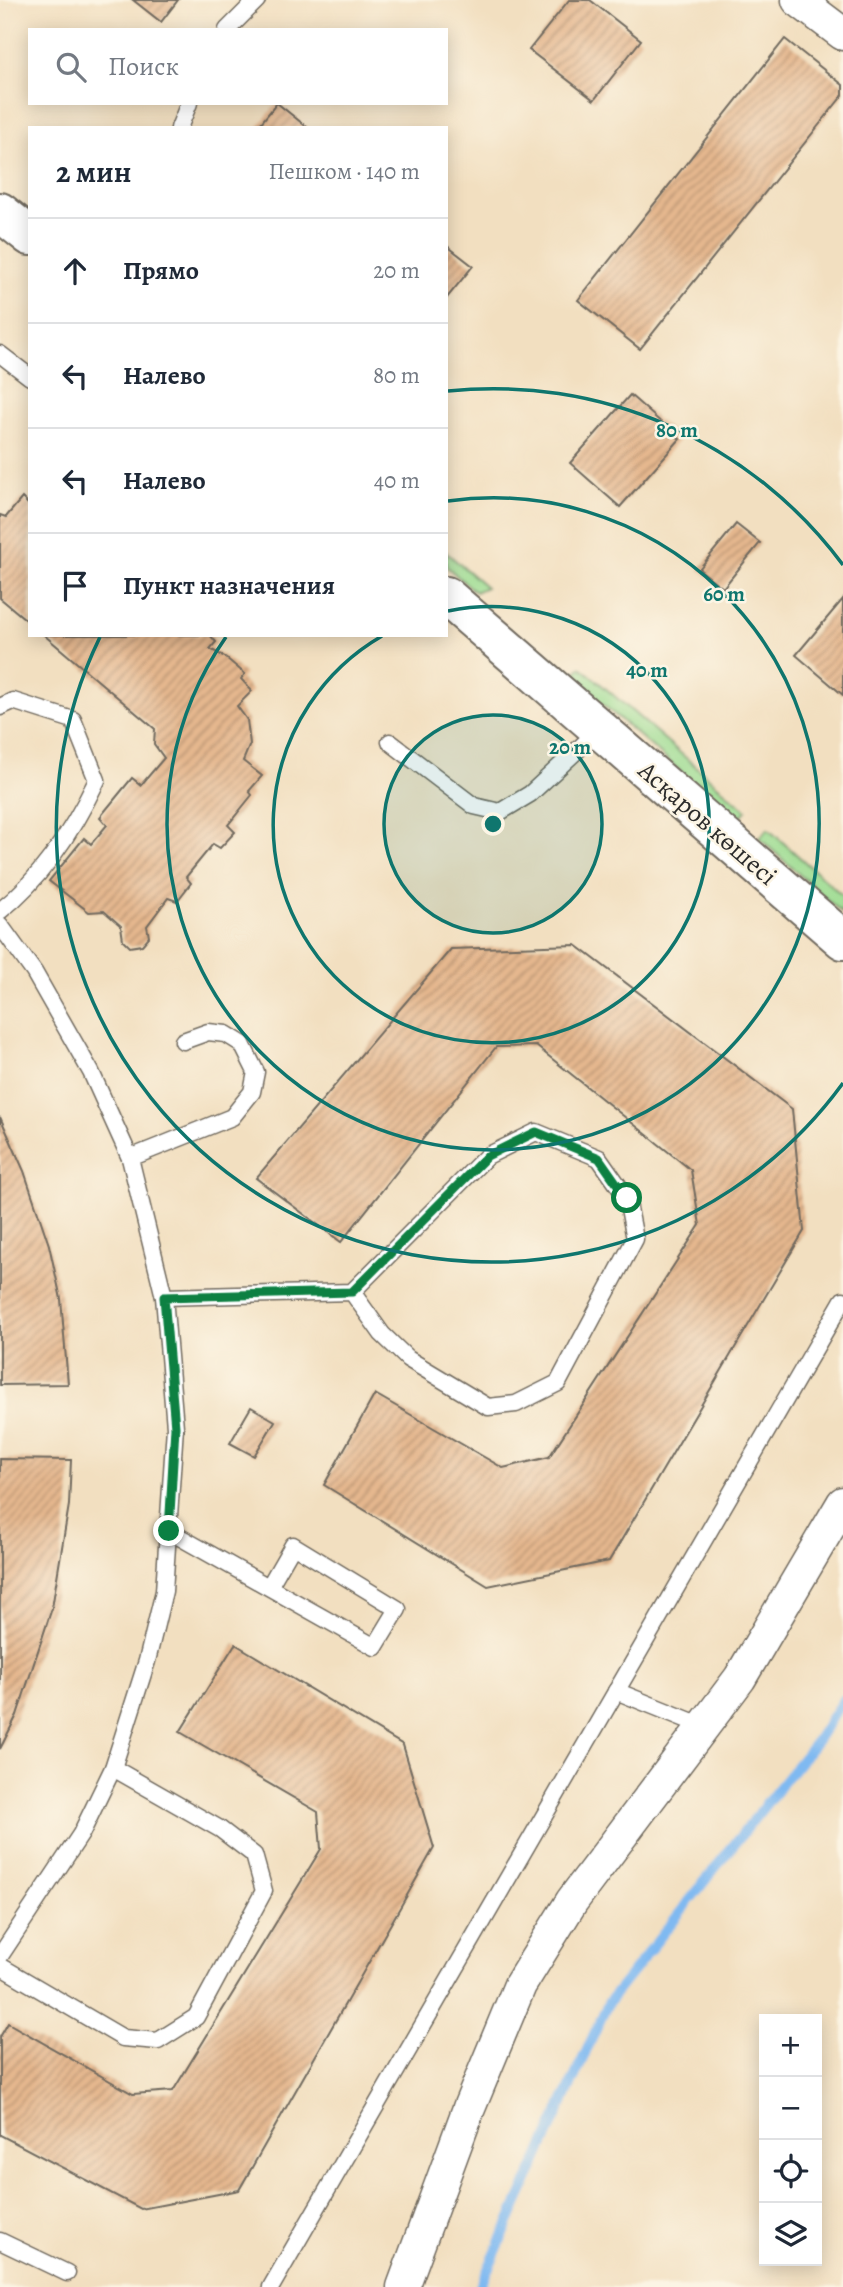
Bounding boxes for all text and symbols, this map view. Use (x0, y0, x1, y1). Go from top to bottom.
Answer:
search box (28, 28, 448, 105)
icon: search (52, 48, 90, 86)
text: Поиск (108, 49, 179, 84)
text: 2 мин (56, 152, 131, 192)
text: Пешком · 140 m (268, 156, 420, 187)
icon: ahead (56, 252, 94, 290)
text: Прямо (123, 253, 199, 288)
text: 20 m (373, 255, 420, 286)
icon: left (56, 357, 94, 395)
text: Налево (123, 358, 206, 393)
text: 80 m (373, 360, 420, 391)
text: 80 m (656, 416, 698, 444)
icon: left (56, 462, 94, 500)
text: Налево (123, 463, 206, 498)
text: 40 m (374, 465, 420, 496)
icon: arrive (56, 567, 94, 605)
text: Пункт назначения (123, 568, 335, 603)
text: 60 m (703, 580, 745, 608)
text: 40 m (626, 656, 668, 684)
text: 20 m (549, 733, 591, 761)
street label: Асқаров көшесі (630, 753, 785, 893)
centre of rings (481, 812, 505, 836)
route start (611, 1182, 642, 1213)
route end (153, 1515, 184, 1546)
map controls (759, 2014, 822, 2266)
button: + (759, 2014, 822, 2077)
button: − (759, 2077, 822, 2140)
button: locate (759, 2140, 822, 2203)
button: layers (759, 2203, 822, 2266)

